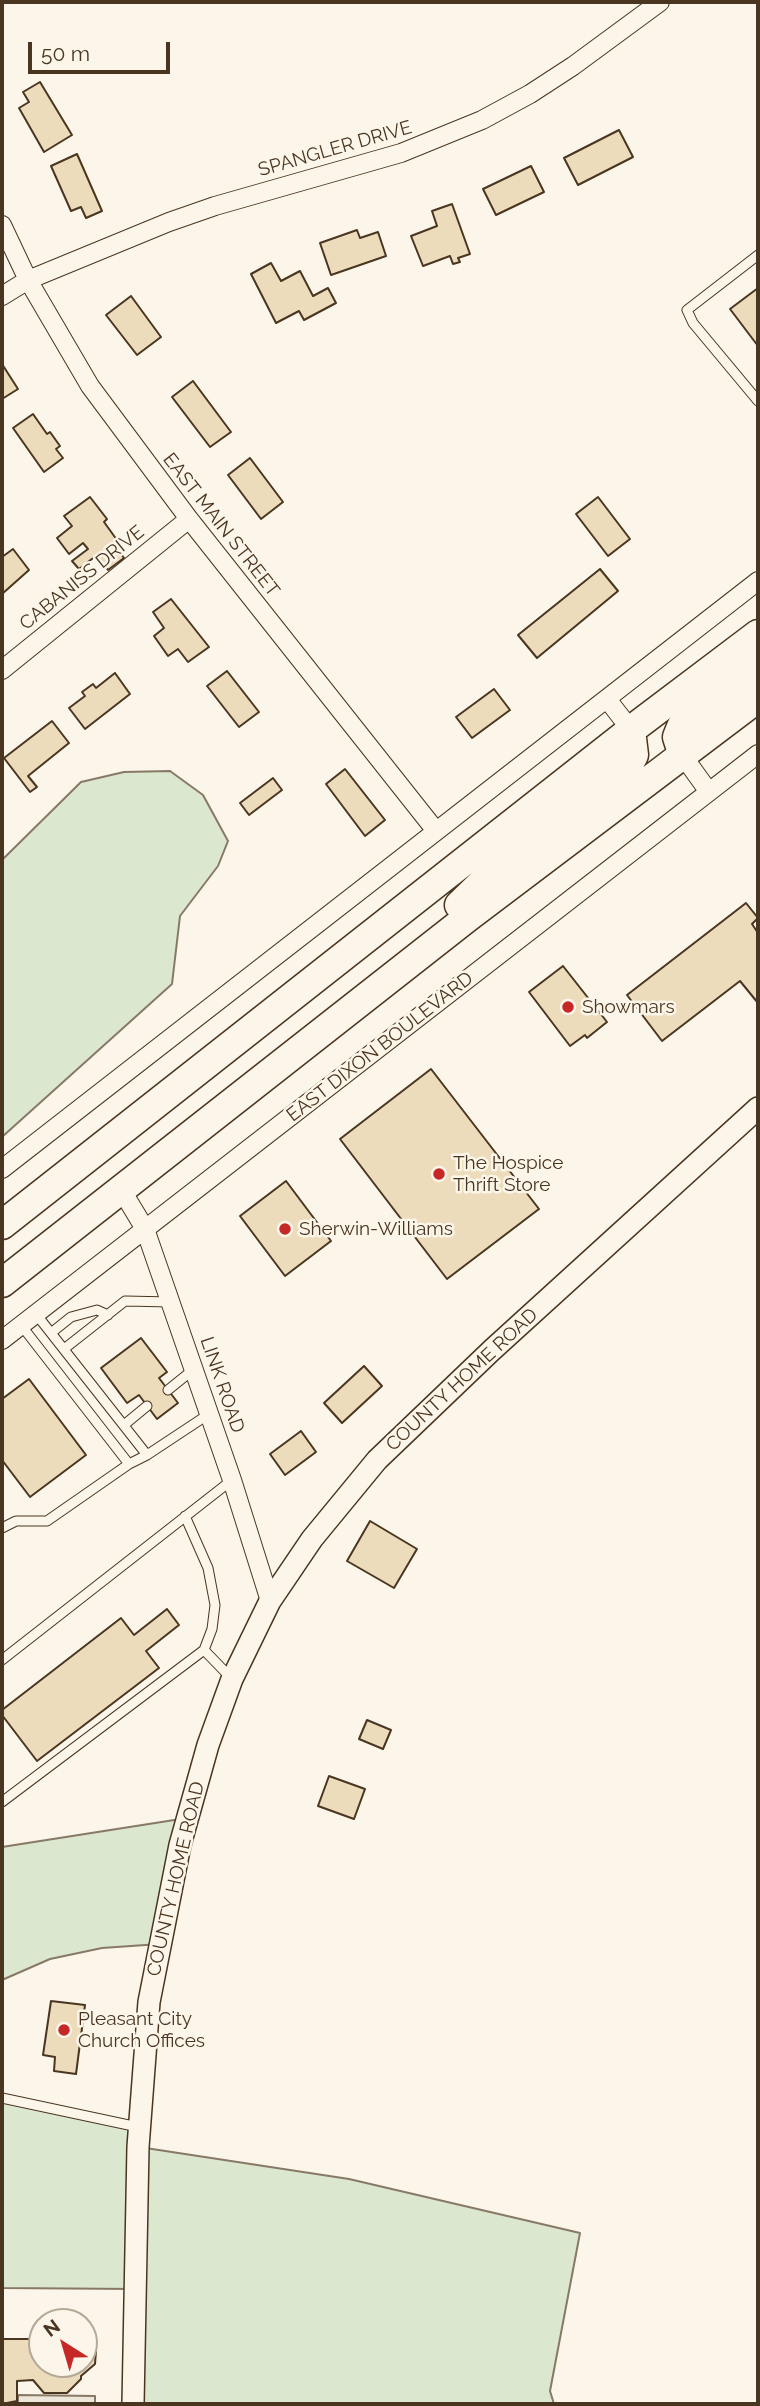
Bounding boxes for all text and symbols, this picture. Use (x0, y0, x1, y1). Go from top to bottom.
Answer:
scale bar (32, 28, 173, 72)
text: 50 m (41, 41, 90, 66)
street label: SPANGLER DRIVE (256, 116, 414, 182)
street label: EAST MAIN STREET (158, 449, 284, 601)
street label: CABANISS DRIVE (15, 521, 149, 635)
street label: EAST DIXON BOULEVARD (282, 967, 478, 1127)
place label: Showmars (582, 996, 675, 1018)
marker: Showmars (560, 999, 576, 1015)
place label: The Hospice Thrift Store (453, 1152, 563, 1196)
marker: The Hospice Thrift Store (431, 1166, 447, 1182)
place label: Sherwin-Williams (299, 1218, 453, 1240)
marker: Sherwin-Williams (277, 1221, 293, 1237)
street label: COUNTY HOME ROAD (381, 1304, 543, 1456)
street label: LINK ROAD (195, 1334, 249, 1436)
street label: COUNTY HOME ROAD (143, 1780, 209, 1978)
place label: Pleasant City Church Offices (78, 2008, 205, 2052)
marker: Pleasant City Church Offices (56, 2022, 72, 2038)
north arrow (28, 2308, 98, 2378)
text: N (39, 2315, 64, 2341)

